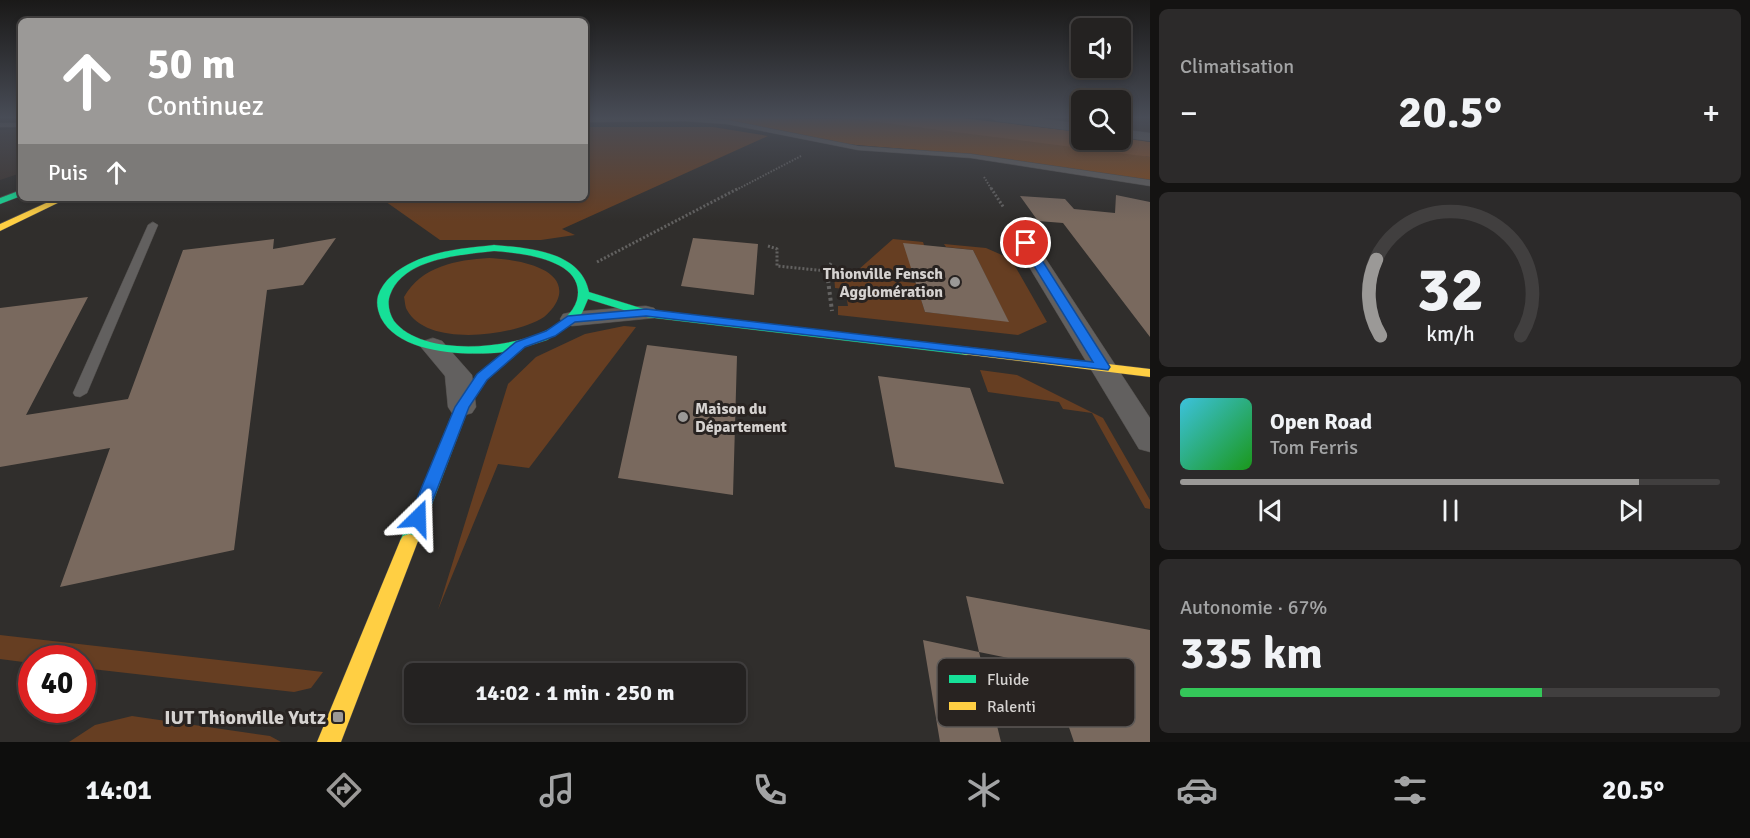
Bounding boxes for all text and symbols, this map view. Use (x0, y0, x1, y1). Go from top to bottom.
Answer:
map controls (1071, 18, 1131, 150)
button: sound (1071, 18, 1131, 78)
text: 50 m (147, 39, 236, 90)
icon: ahead (48, 42, 126, 120)
text: Climatisation (1180, 54, 1294, 79)
text: 20.5° (1398, 85, 1502, 140)
text: Continuez (147, 90, 264, 123)
button: search (1071, 90, 1131, 150)
text: − (1180, 93, 1198, 134)
text: + (1702, 93, 1720, 134)
icon: ahead (100, 156, 133, 189)
text: Puis (48, 159, 88, 186)
pin (1000, 217, 1051, 268)
icon: arrive (1009, 226, 1042, 259)
text: 32 (1416, 252, 1484, 329)
place label: Thionville Fensch Agglomération (823, 264, 943, 302)
marker: Thionville Fensch Agglomération (948, 275, 962, 289)
text: km/h (1426, 322, 1474, 348)
place label: Maison du Département (695, 399, 787, 437)
text: Open Road (1270, 408, 1372, 435)
marker: Maison du Département (676, 410, 690, 424)
text: Tom Ferris (1270, 435, 1358, 460)
position arrow (386, 486, 450, 550)
icon: previous (1254, 494, 1287, 527)
icon: pause (1434, 494, 1467, 527)
icon: next (1614, 494, 1647, 527)
text: Autonomie · 67% (1180, 595, 1327, 620)
text: 335 km (1180, 626, 1323, 681)
speed limit sign: 40 (18, 645, 96, 723)
legend (937, 658, 1135, 727)
text: Fluide (987, 670, 1029, 690)
text: 14:02 · 1 min · 250 m (475, 679, 675, 706)
text: Ralenti (987, 697, 1036, 717)
place label: IUT Thionville Yutz (164, 705, 326, 730)
marker: IUT Thionville Yutz (331, 710, 345, 724)
icon: directions (323, 769, 365, 811)
icon: music (536, 769, 578, 811)
icon: phone (749, 769, 791, 811)
icon: climate (963, 769, 1005, 811)
icon: car (1176, 769, 1218, 811)
icon: filters (1389, 769, 1431, 811)
text: 14:01 (86, 774, 152, 807)
text: 20.5° (1602, 774, 1664, 807)

